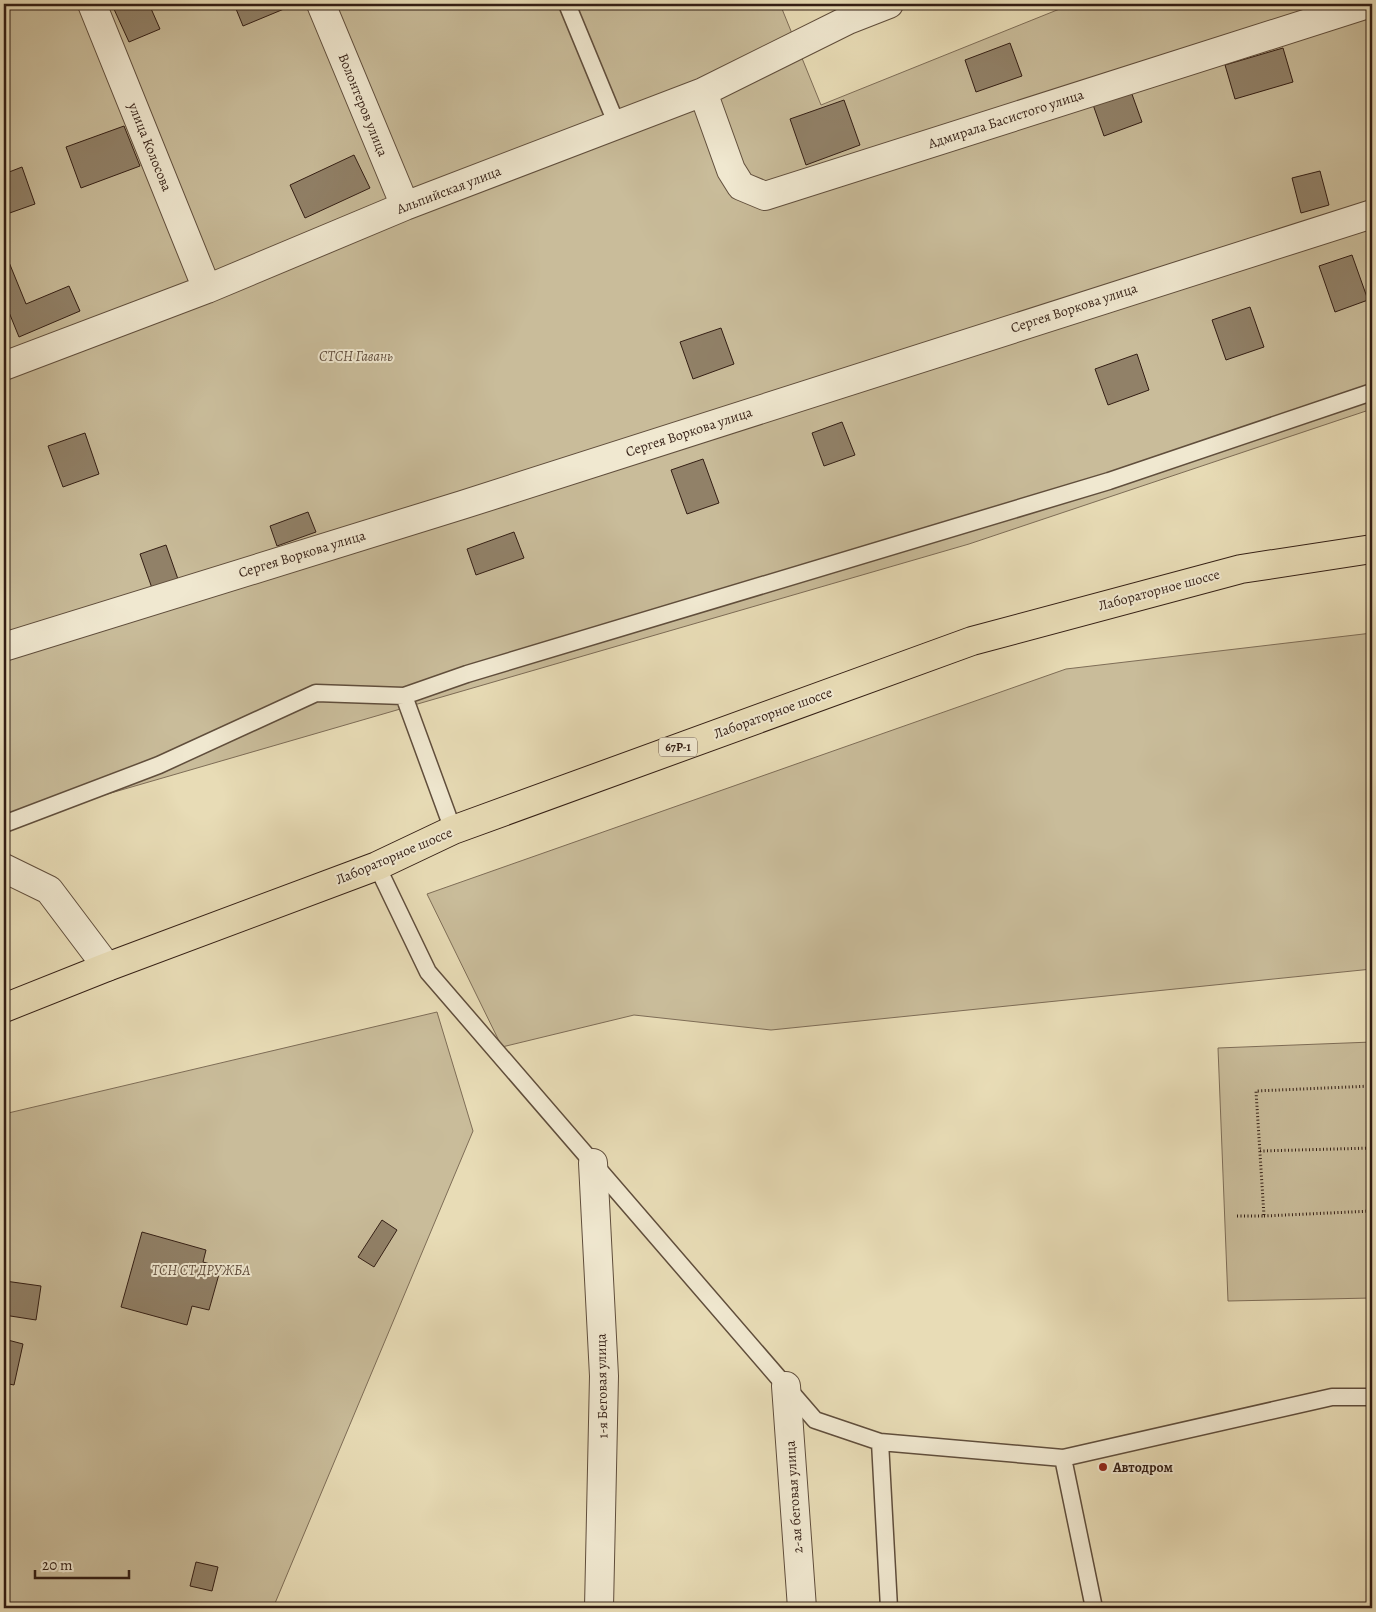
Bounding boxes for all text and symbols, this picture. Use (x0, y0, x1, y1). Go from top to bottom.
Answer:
street label: Волонтеров улица (334, 51, 393, 160)
street label: Адмирала Басистого улица (925, 85, 1087, 153)
street label: улица Колосова (123, 99, 177, 195)
street label: Альпийская улица (393, 161, 504, 219)
street label: Сергея Воркова улица (1008, 278, 1140, 337)
park label: СТСН Гавань (319, 347, 393, 366)
street label: Сергея Воркова улица (623, 402, 755, 461)
street label: Сергея Воркова улица (236, 525, 368, 582)
street label: Лабораторное шоссе (1096, 565, 1222, 615)
street label: Лабораторное шоссе (711, 683, 835, 743)
road number: 67Р-1 (659, 738, 697, 756)
street label: Лабораторное шоссе (333, 823, 455, 889)
park label: ТСН СТ ДРУЖБА (152, 1261, 250, 1280)
street label: 1-я Беговая улица (592, 1333, 612, 1439)
street label: 2-ая беговая улица (781, 1439, 807, 1554)
place label: Автодром (1112, 1458, 1174, 1477)
marker: Автодром (1097, 1461, 1109, 1473)
scale bar (35, 1547, 129, 1579)
text: 20 m (42, 1555, 73, 1575)

